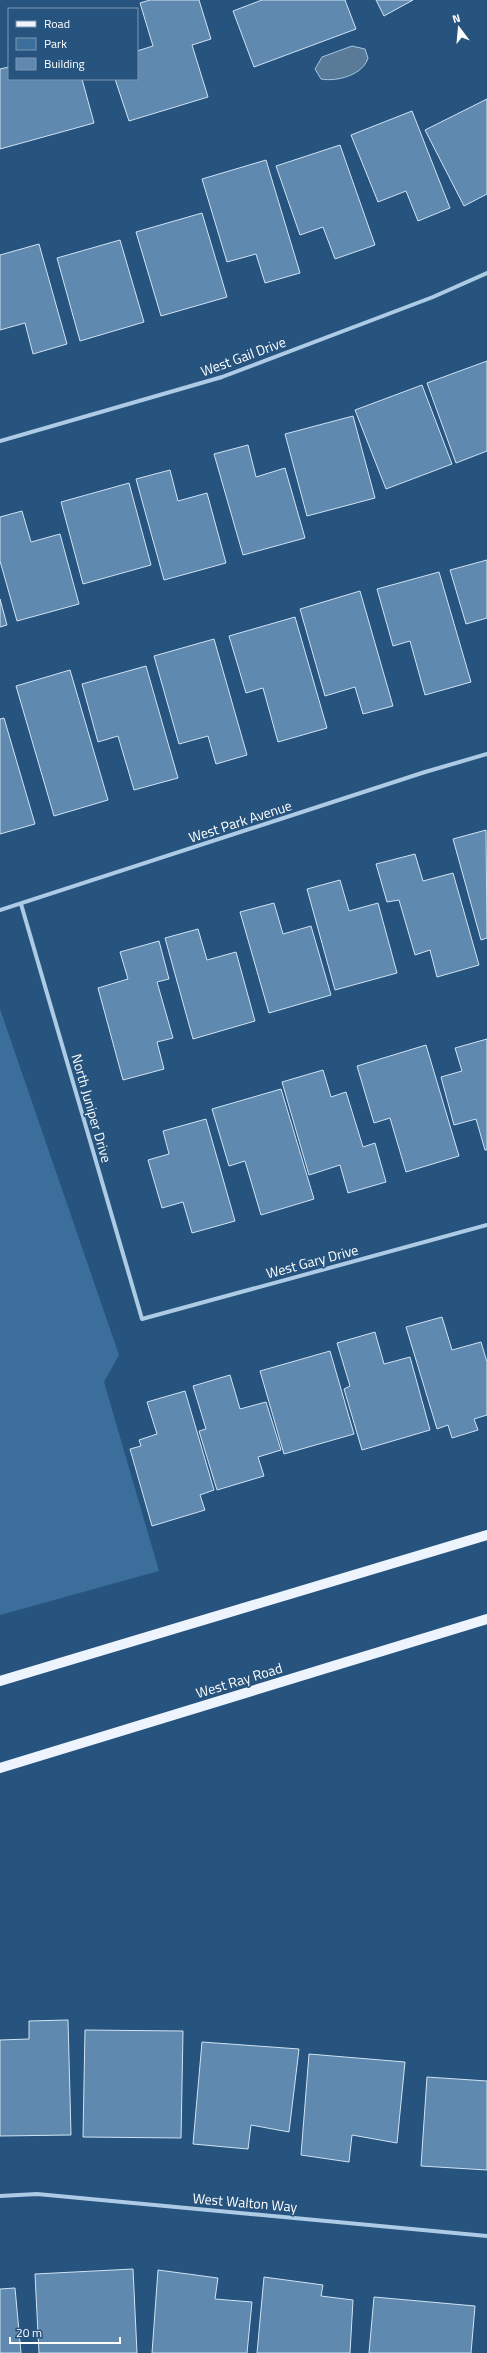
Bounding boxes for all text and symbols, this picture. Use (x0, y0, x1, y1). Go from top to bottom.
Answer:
legend (8, 8, 138, 80)
north arrow (439, 8, 479, 48)
text: N (450, 10, 462, 27)
text: Road (44, 14, 70, 33)
text: Park (44, 34, 67, 53)
text: Building (44, 54, 85, 73)
street label: West Gail Drive (197, 331, 289, 381)
street label: West Park Avenue (186, 794, 294, 848)
street label: North Juniper Drive (66, 1051, 118, 1165)
street label: West Gary Drive (264, 1239, 360, 1283)
street label: West Ray Road (193, 1657, 285, 1703)
street label: West Walton Way (192, 2187, 298, 2217)
scale bar (10, 2319, 120, 2345)
text: 20 m (16, 2323, 42, 2342)

